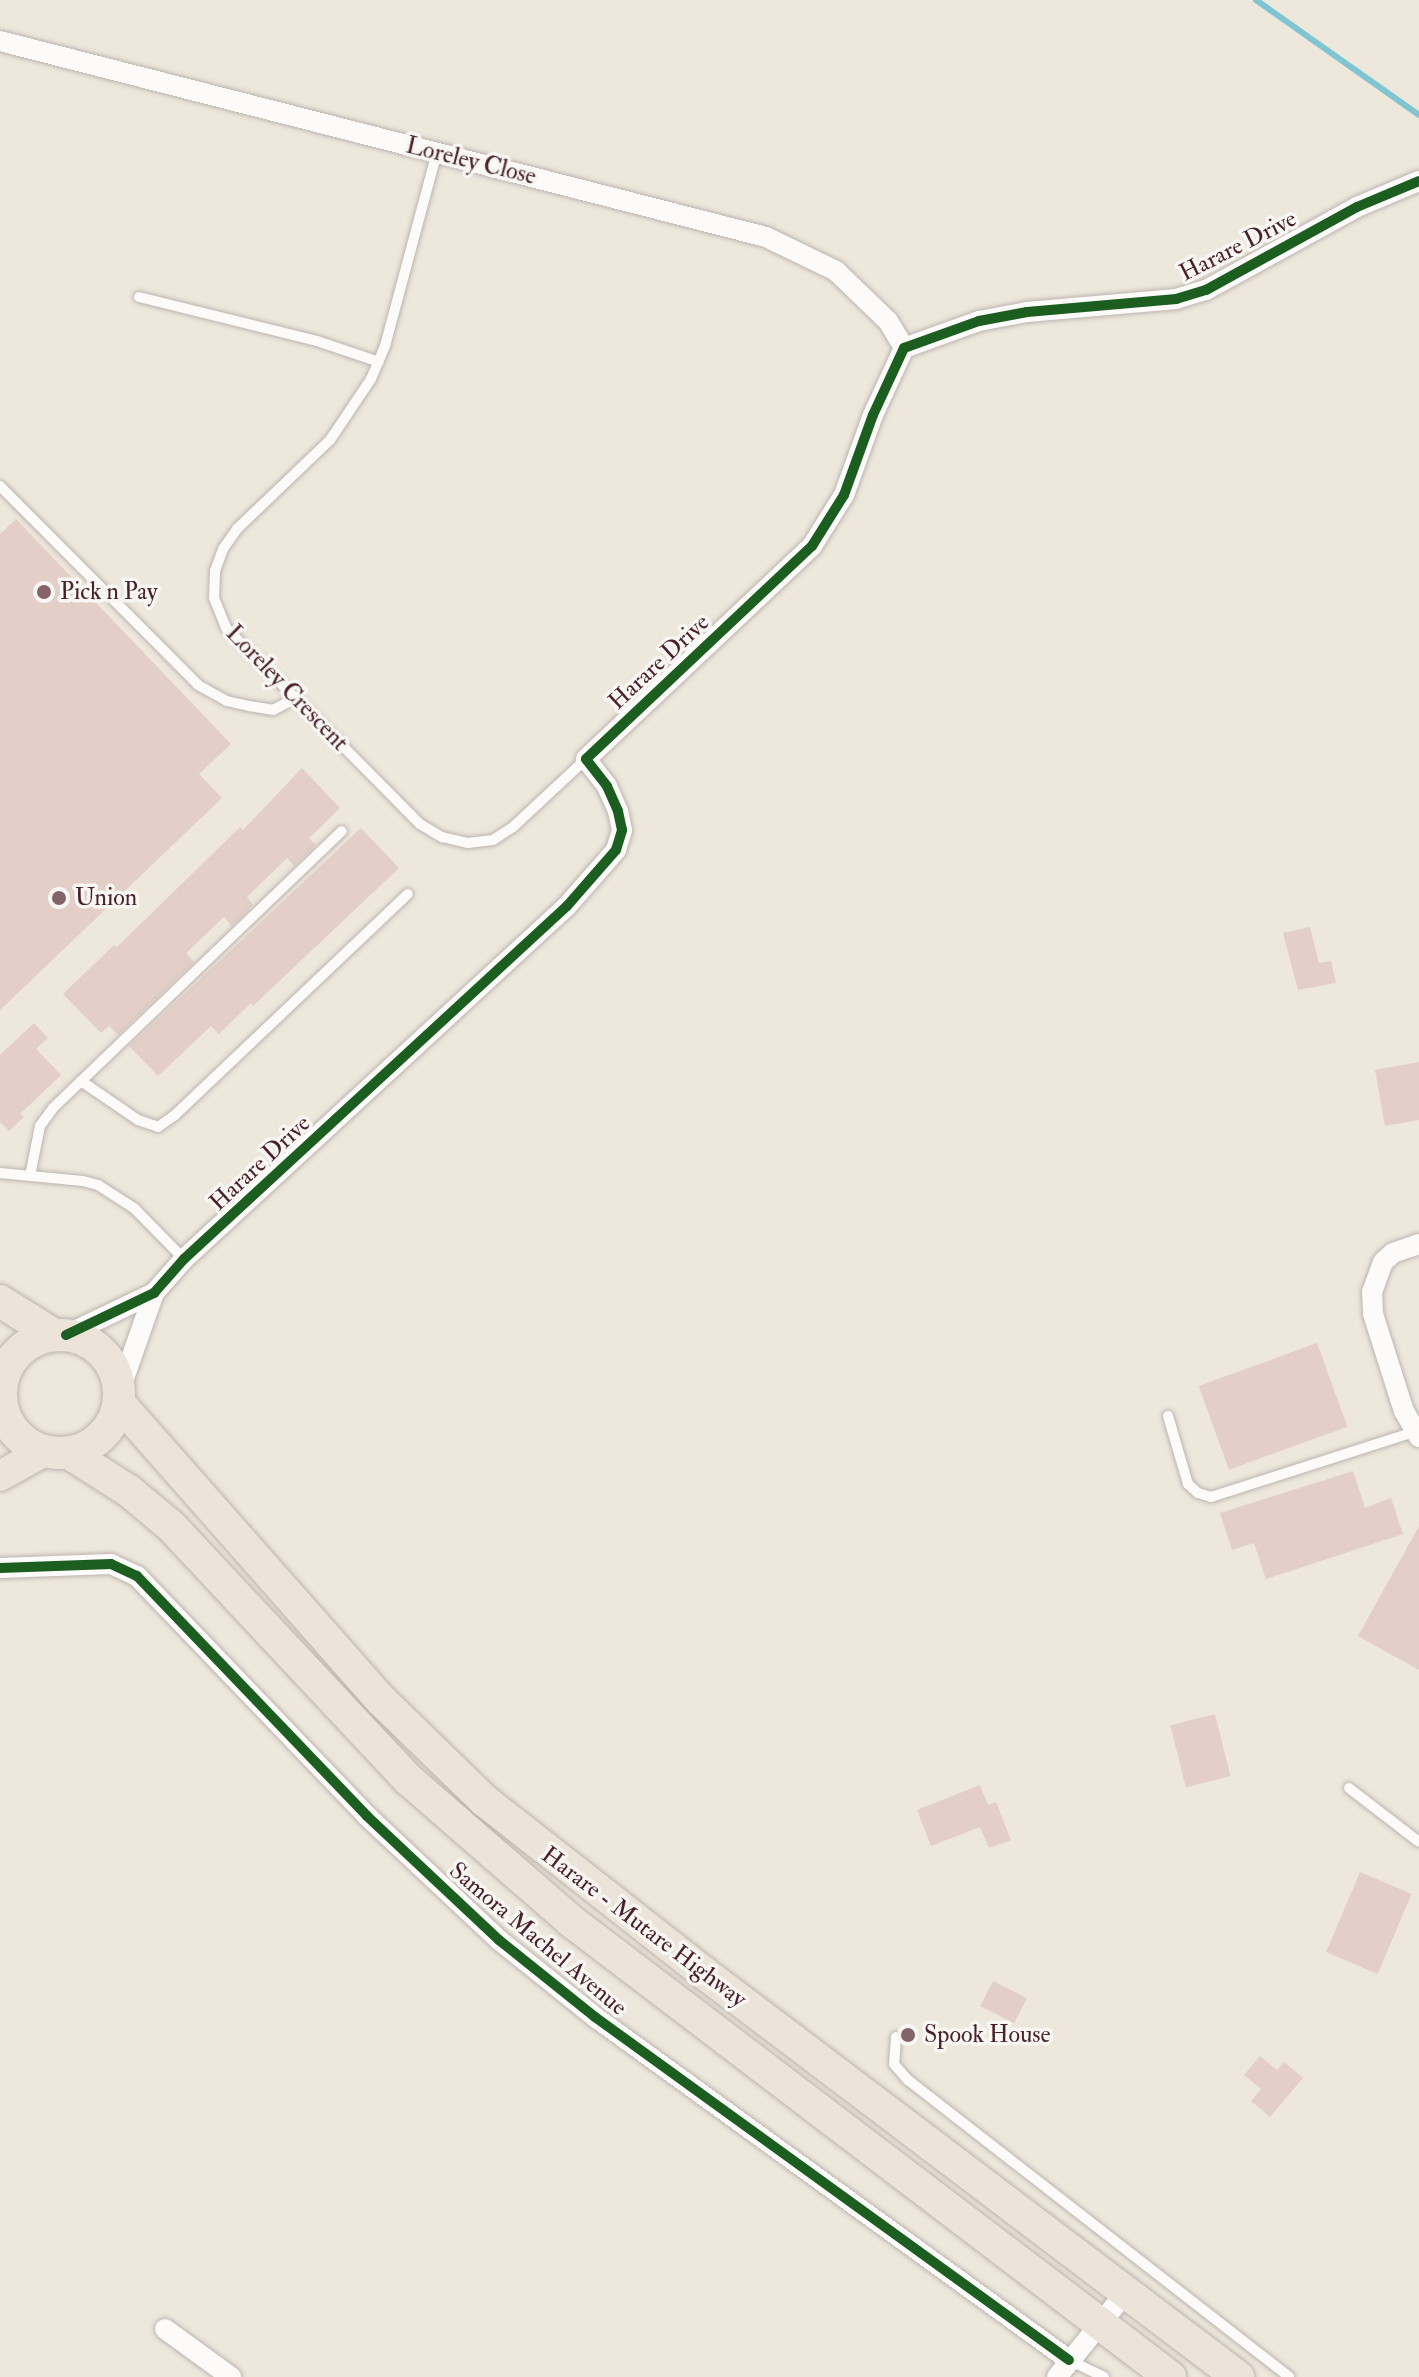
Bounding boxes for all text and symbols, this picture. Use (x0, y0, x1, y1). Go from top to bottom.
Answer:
street label: Loreley Close (403, 131, 539, 191)
street label: Harare Drive (1175, 204, 1301, 288)
place label: Pick n Pay (60, 578, 158, 606)
marker: Pick n Pay (35, 583, 53, 601)
street label: Harare Drive (603, 608, 715, 716)
street label: Loreley Crescent (220, 619, 354, 757)
place label: Union (75, 884, 137, 912)
marker: Union (50, 889, 68, 907)
street label: Harare Drive (204, 1109, 316, 1217)
street label: Harare - Mutare Highway (536, 1840, 752, 2014)
street label: Samora Machel Avenue (443, 1856, 633, 2022)
place label: Spook House (924, 2021, 1051, 2049)
marker: Spook House (899, 2026, 917, 2044)

